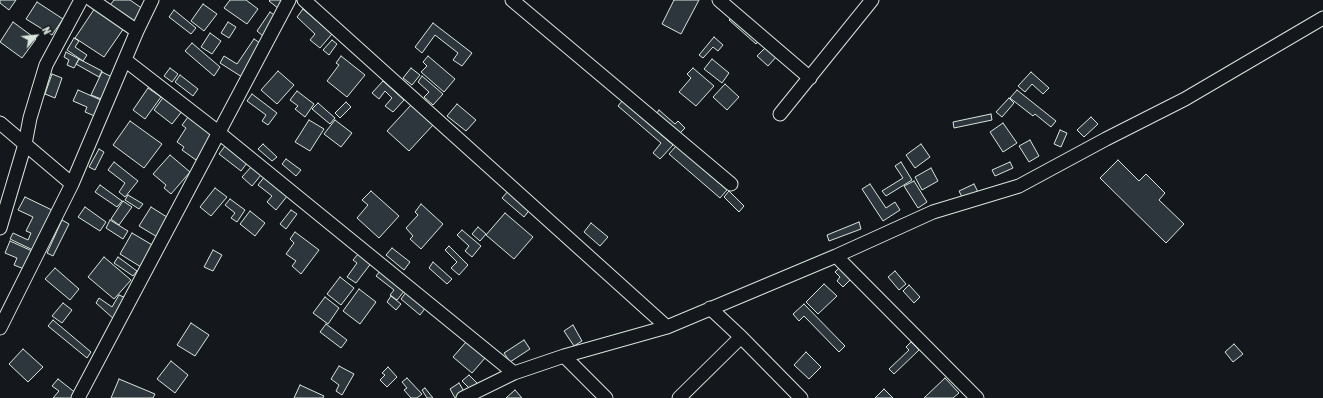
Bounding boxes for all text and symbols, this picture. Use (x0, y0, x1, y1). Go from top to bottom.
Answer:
north arrow (16, 16, 56, 56)
text: N (40, 25, 54, 36)

